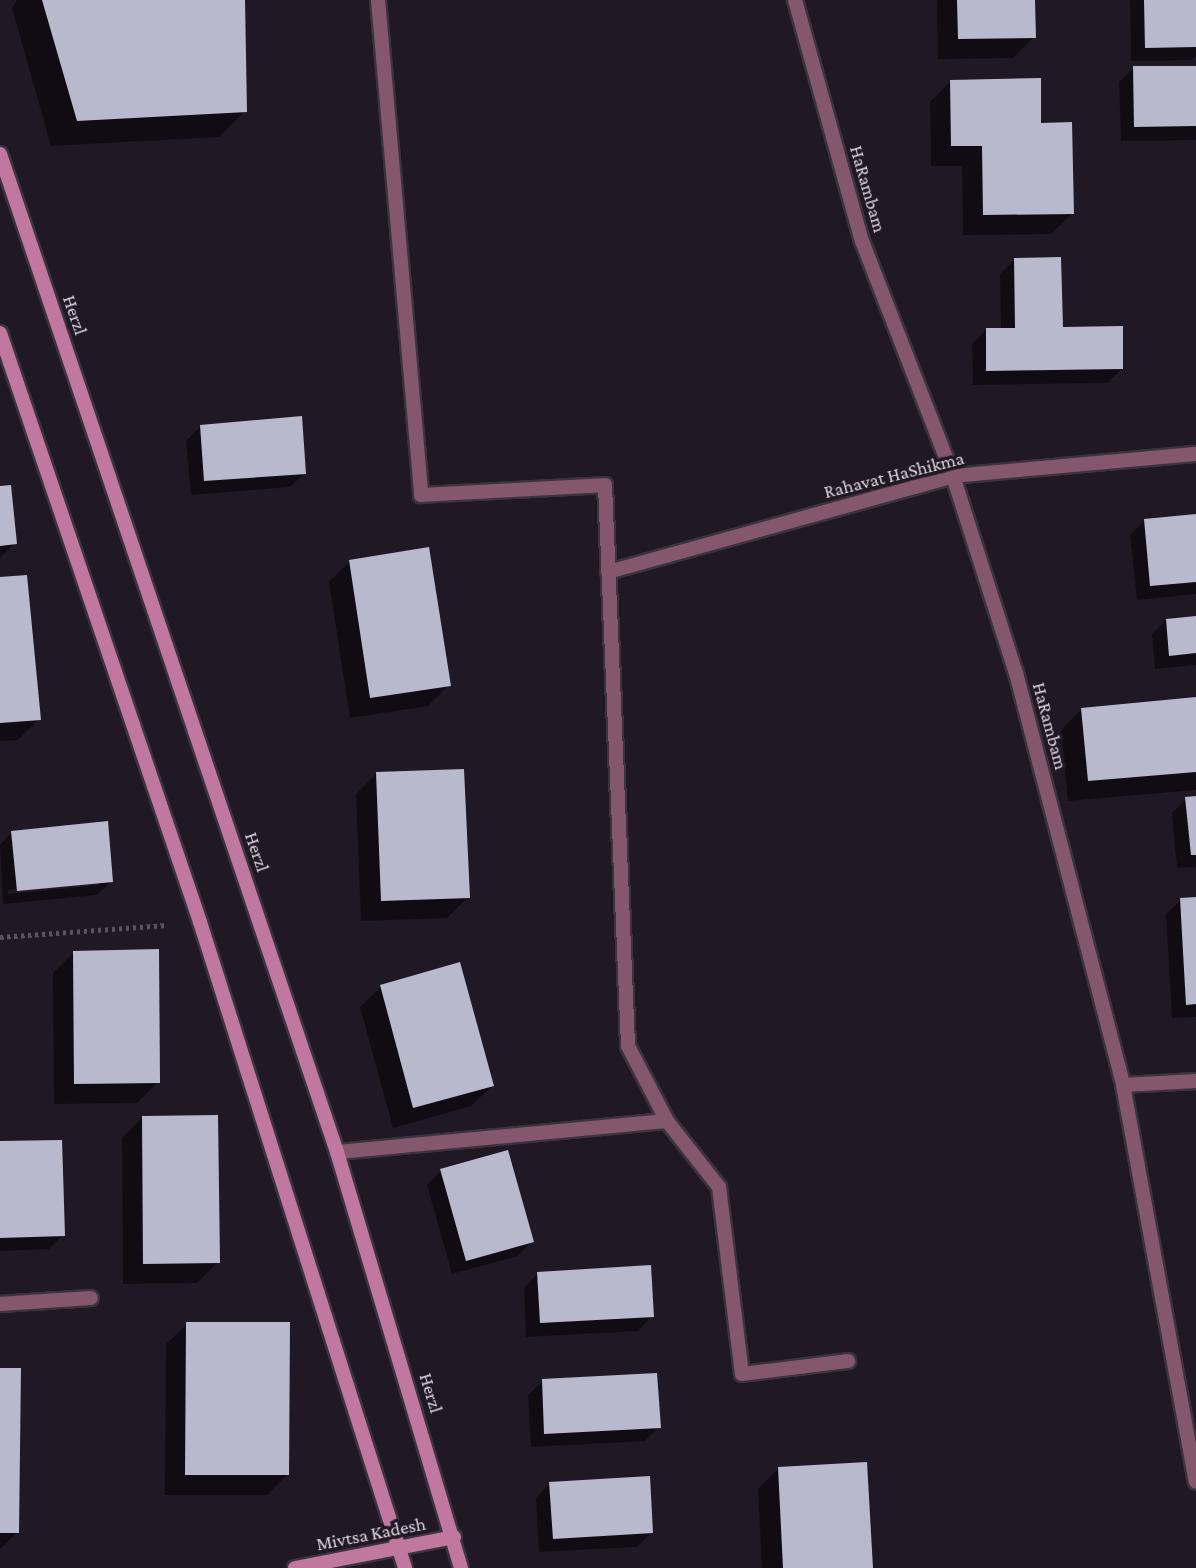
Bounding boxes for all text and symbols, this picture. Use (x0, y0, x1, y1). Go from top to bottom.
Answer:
street label: HaRambam (845, 143, 891, 235)
street label: Herzl (58, 292, 92, 338)
street label: Rahavat HaShikma (821, 447, 967, 503)
street label: HaRambam (1027, 680, 1073, 772)
street label: Herzl (240, 829, 274, 875)
street label: Herzl (414, 1370, 448, 1416)
street label: Mivtsa Kadesh (314, 1512, 428, 1556)

